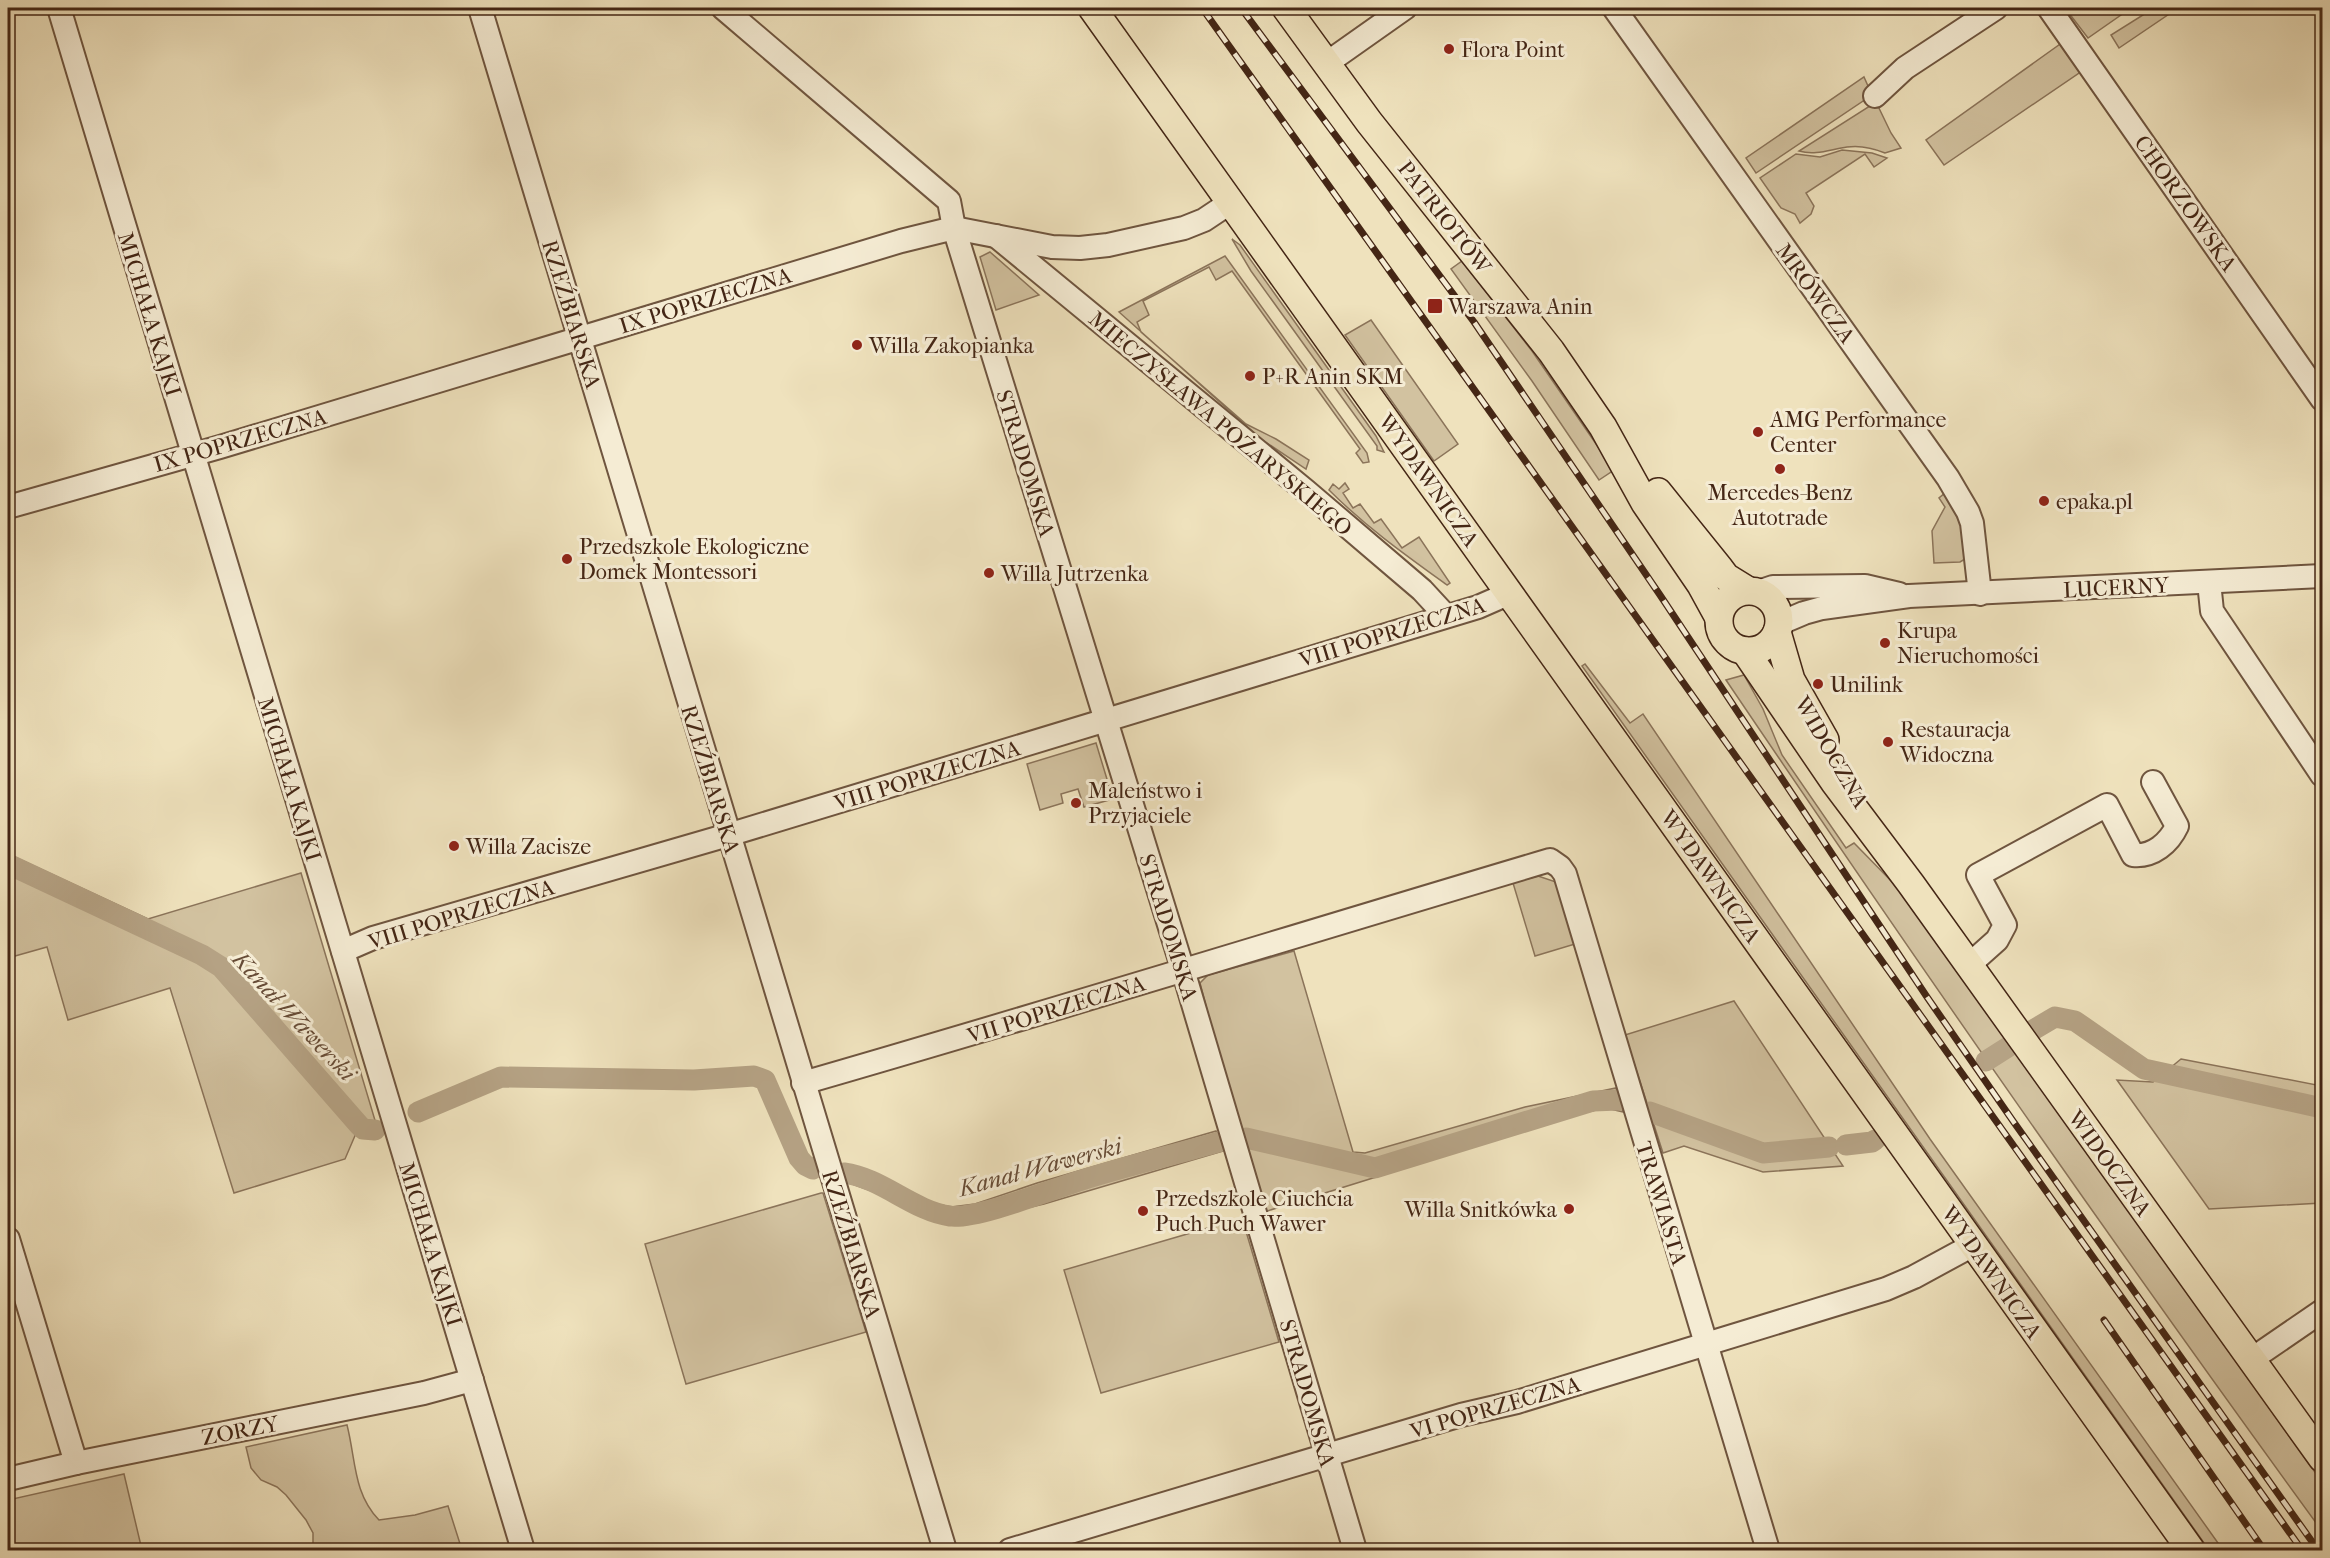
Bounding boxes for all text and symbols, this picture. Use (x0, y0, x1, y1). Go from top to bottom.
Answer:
place label: Flora Point (1461, 37, 1565, 63)
marker: Flora Point (1442, 42, 1456, 56)
street label: CHORZOWSKA (2129, 131, 2242, 277)
street label: PATRIOTÓW (1392, 155, 1499, 280)
street label: MICHAŁA KAJKI (112, 229, 186, 400)
street label: RZEŹBIARSKA (536, 237, 607, 392)
street label: MRÓWCZA (1770, 237, 1862, 349)
street label: IX POPRZECZNA (616, 262, 795, 340)
place label: Warszawa Anin (1447, 294, 1593, 320)
marker: Warszawa Anin (1426, 297, 1444, 315)
street label: MIECZYSŁAWA POŻARYSKIEGO (1083, 305, 1358, 542)
place label: Willa Zakopianka (868, 333, 1035, 359)
marker: Willa Zakopianka (850, 338, 864, 352)
place label: P+R Anin SKM (1262, 364, 1403, 390)
marker: P+R Anin SKM (1243, 369, 1257, 383)
street label: STRADOMSKA (990, 387, 1060, 541)
street label: IX POPRZECZNA (151, 404, 330, 478)
place label: AMG Performance Center (1769, 407, 1947, 458)
street label: WYDAWNICZA (1372, 408, 1484, 553)
marker: AMG Performance Center (1751, 425, 1765, 439)
marker: Mercedes-Benz Autotrade (1773, 462, 1787, 476)
place label: Mercedes-Benz Autotrade (1708, 480, 1853, 531)
place label: epaka.pl (2056, 489, 2133, 515)
marker: epaka.pl (2037, 494, 2051, 508)
place label: Przedszkole Ekologiczne Domek Montessori (579, 534, 809, 585)
marker: Przedszkole Ekologiczne Domek Montessori (560, 552, 574, 566)
place label: Willa Jutrzenka (1000, 561, 1149, 587)
marker: Willa Jutrzenka (982, 566, 996, 580)
street label: LUCERNY (2062, 572, 2171, 604)
street label: VIII POPRZECZNA (1295, 592, 1489, 674)
place label: Krupa Nieruchomości (1897, 618, 2040, 669)
marker: Krupa Nieruchomości (1878, 636, 1892, 650)
place label: Unilink (1830, 672, 1904, 698)
marker: Unilink (1811, 677, 1825, 691)
street label: WIDOCZNA (1788, 691, 1874, 814)
street label: MICHAŁA KAJKI (252, 694, 326, 865)
street label: RZEŹBIARSKA (675, 702, 746, 857)
place label: Restauracja Widoczna (1899, 717, 2011, 768)
street label: VIII POPRZECZNA (830, 735, 1024, 817)
marker: Restauracja Widoczna (1881, 735, 1895, 749)
place label: Maleństwo i Przyjaciele (1088, 778, 1203, 829)
marker: Maleństwo i Przyjaciele (1069, 796, 1083, 810)
street label: WYDAWNICZA (1654, 804, 1766, 949)
place label: Willa Zacisze (465, 834, 591, 860)
marker: Willa Zacisze (447, 839, 461, 853)
street label: STRADOMSKA (1133, 851, 1203, 1005)
street label: VIII POPRZECZNA (364, 874, 558, 956)
water label: Kanał Wawerski (225, 944, 363, 1088)
street label: VII POPRZECZNA (963, 970, 1149, 1050)
street label: WIDOCZNA (2061, 1105, 2157, 1222)
water label: Kanał Wawerski (953, 1131, 1127, 1203)
street label: TRAWIASTA (1630, 1138, 1692, 1269)
street label: MICHAŁA KAJKI (393, 1159, 467, 1330)
street label: RZEŹBIARSKA (816, 1167, 887, 1322)
place label: Przedszkole Ciuchcia Puch Puch Wawer (1155, 1186, 1354, 1237)
place label: Willa Snitkówka (1403, 1197, 1558, 1223)
street label: WYDAWNICZA (1935, 1200, 2047, 1345)
marker: Willa Snitkówka (1562, 1202, 1576, 1216)
marker: Przedszkole Ciuchcia Puch Puch Wawer (1136, 1204, 1150, 1218)
street label: STRADOMSKA (1274, 1317, 1341, 1471)
street label: VI POPRZECZNA (1406, 1371, 1584, 1445)
street label: ZORZY (199, 1411, 282, 1451)

